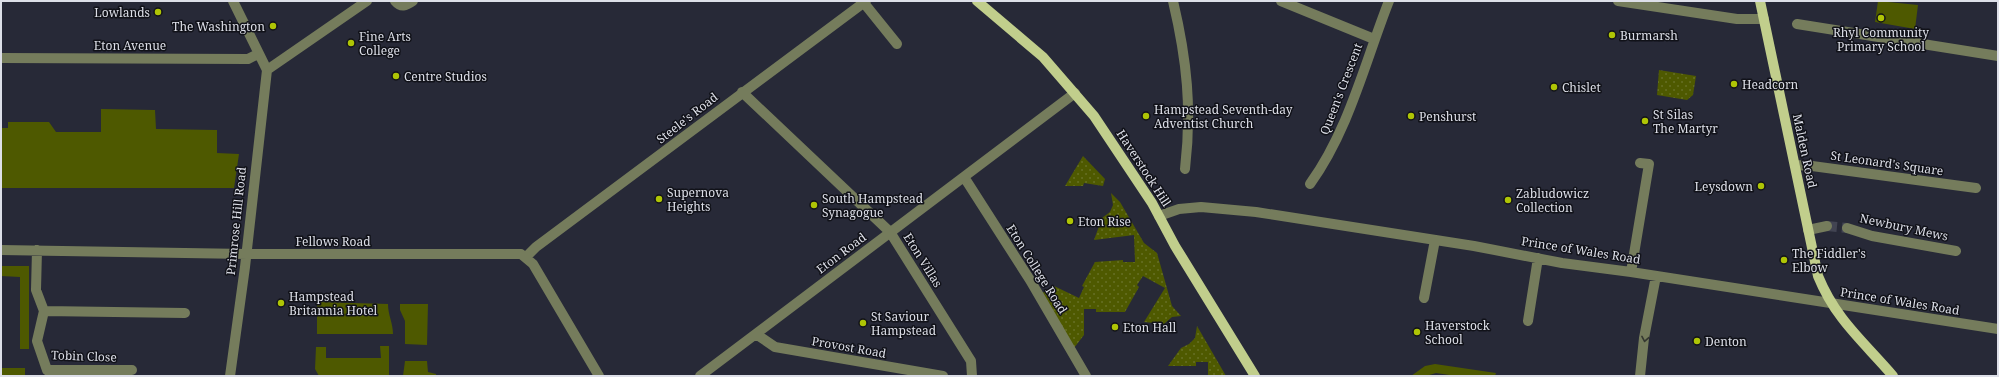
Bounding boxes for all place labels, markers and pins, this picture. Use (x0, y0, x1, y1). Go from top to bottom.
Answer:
place label: Lowlands (94, 4, 150, 21)
marker: Lowlands (153, 7, 163, 17)
marker: Rhyl Community Primary School (1876, 13, 1886, 23)
place label: The Washington (172, 18, 265, 35)
marker: The Washington (268, 21, 278, 31)
place label: Rhyl Community Primary School (1833, 24, 1929, 55)
place label: Burmarsh (1620, 27, 1678, 44)
place label: Fine Arts College (359, 28, 411, 59)
marker: Burmarsh (1607, 30, 1617, 40)
marker: Fine Arts College (346, 38, 356, 48)
place label: Centre Studios (404, 68, 487, 85)
marker: Centre Studios (391, 71, 401, 81)
place label: Headcorn (1742, 76, 1799, 93)
place label: Chislet (1562, 79, 1601, 96)
marker: Headcorn (1729, 79, 1739, 89)
marker: Chislet (1549, 82, 1559, 92)
place label: Hampstead Seventh-day Adventist Church (1154, 101, 1293, 132)
place label: St Silas The Martyr (1653, 106, 1718, 137)
place label: Penshurst (1419, 108, 1476, 125)
marker: Hampstead Seventh-day Adventist Church (1141, 111, 1151, 121)
marker: Penshurst (1406, 111, 1416, 121)
marker: St Silas The Martyr (1640, 116, 1650, 126)
place label: Leysdown (1695, 178, 1753, 195)
marker: Leysdown (1756, 181, 1766, 191)
place label: Supernova Heights (667, 184, 729, 215)
place label: Zabludowicz Collection (1516, 185, 1589, 216)
place label: South Hampstead Synagogue (822, 190, 924, 221)
marker: Supernova Heights (654, 194, 664, 204)
marker: Zabludowicz Collection (1503, 195, 1513, 205)
marker: South Hampstead Synagogue (809, 200, 819, 210)
place label: Eton Rise (1078, 213, 1131, 230)
marker: Eton Rise (1065, 216, 1075, 226)
place label: The Fiddler's Elbow (1792, 245, 1866, 276)
marker: The Fiddler's Elbow (1779, 255, 1789, 265)
place label: Hampstead Britannia Hotel (289, 288, 378, 319)
marker: Hampstead Britannia Hotel (276, 298, 286, 308)
place label: St Saviour Hampstead (871, 308, 937, 339)
place label: Haverstock School (1425, 317, 1491, 348)
marker: St Saviour Hampstead (858, 318, 868, 328)
place label: Eton Hall (1123, 319, 1176, 336)
marker: Eton Hall (1110, 322, 1120, 332)
marker: Haverstock School (1412, 327, 1422, 337)
place label: Denton (1705, 333, 1747, 350)
marker: Denton (1692, 336, 1702, 346)

